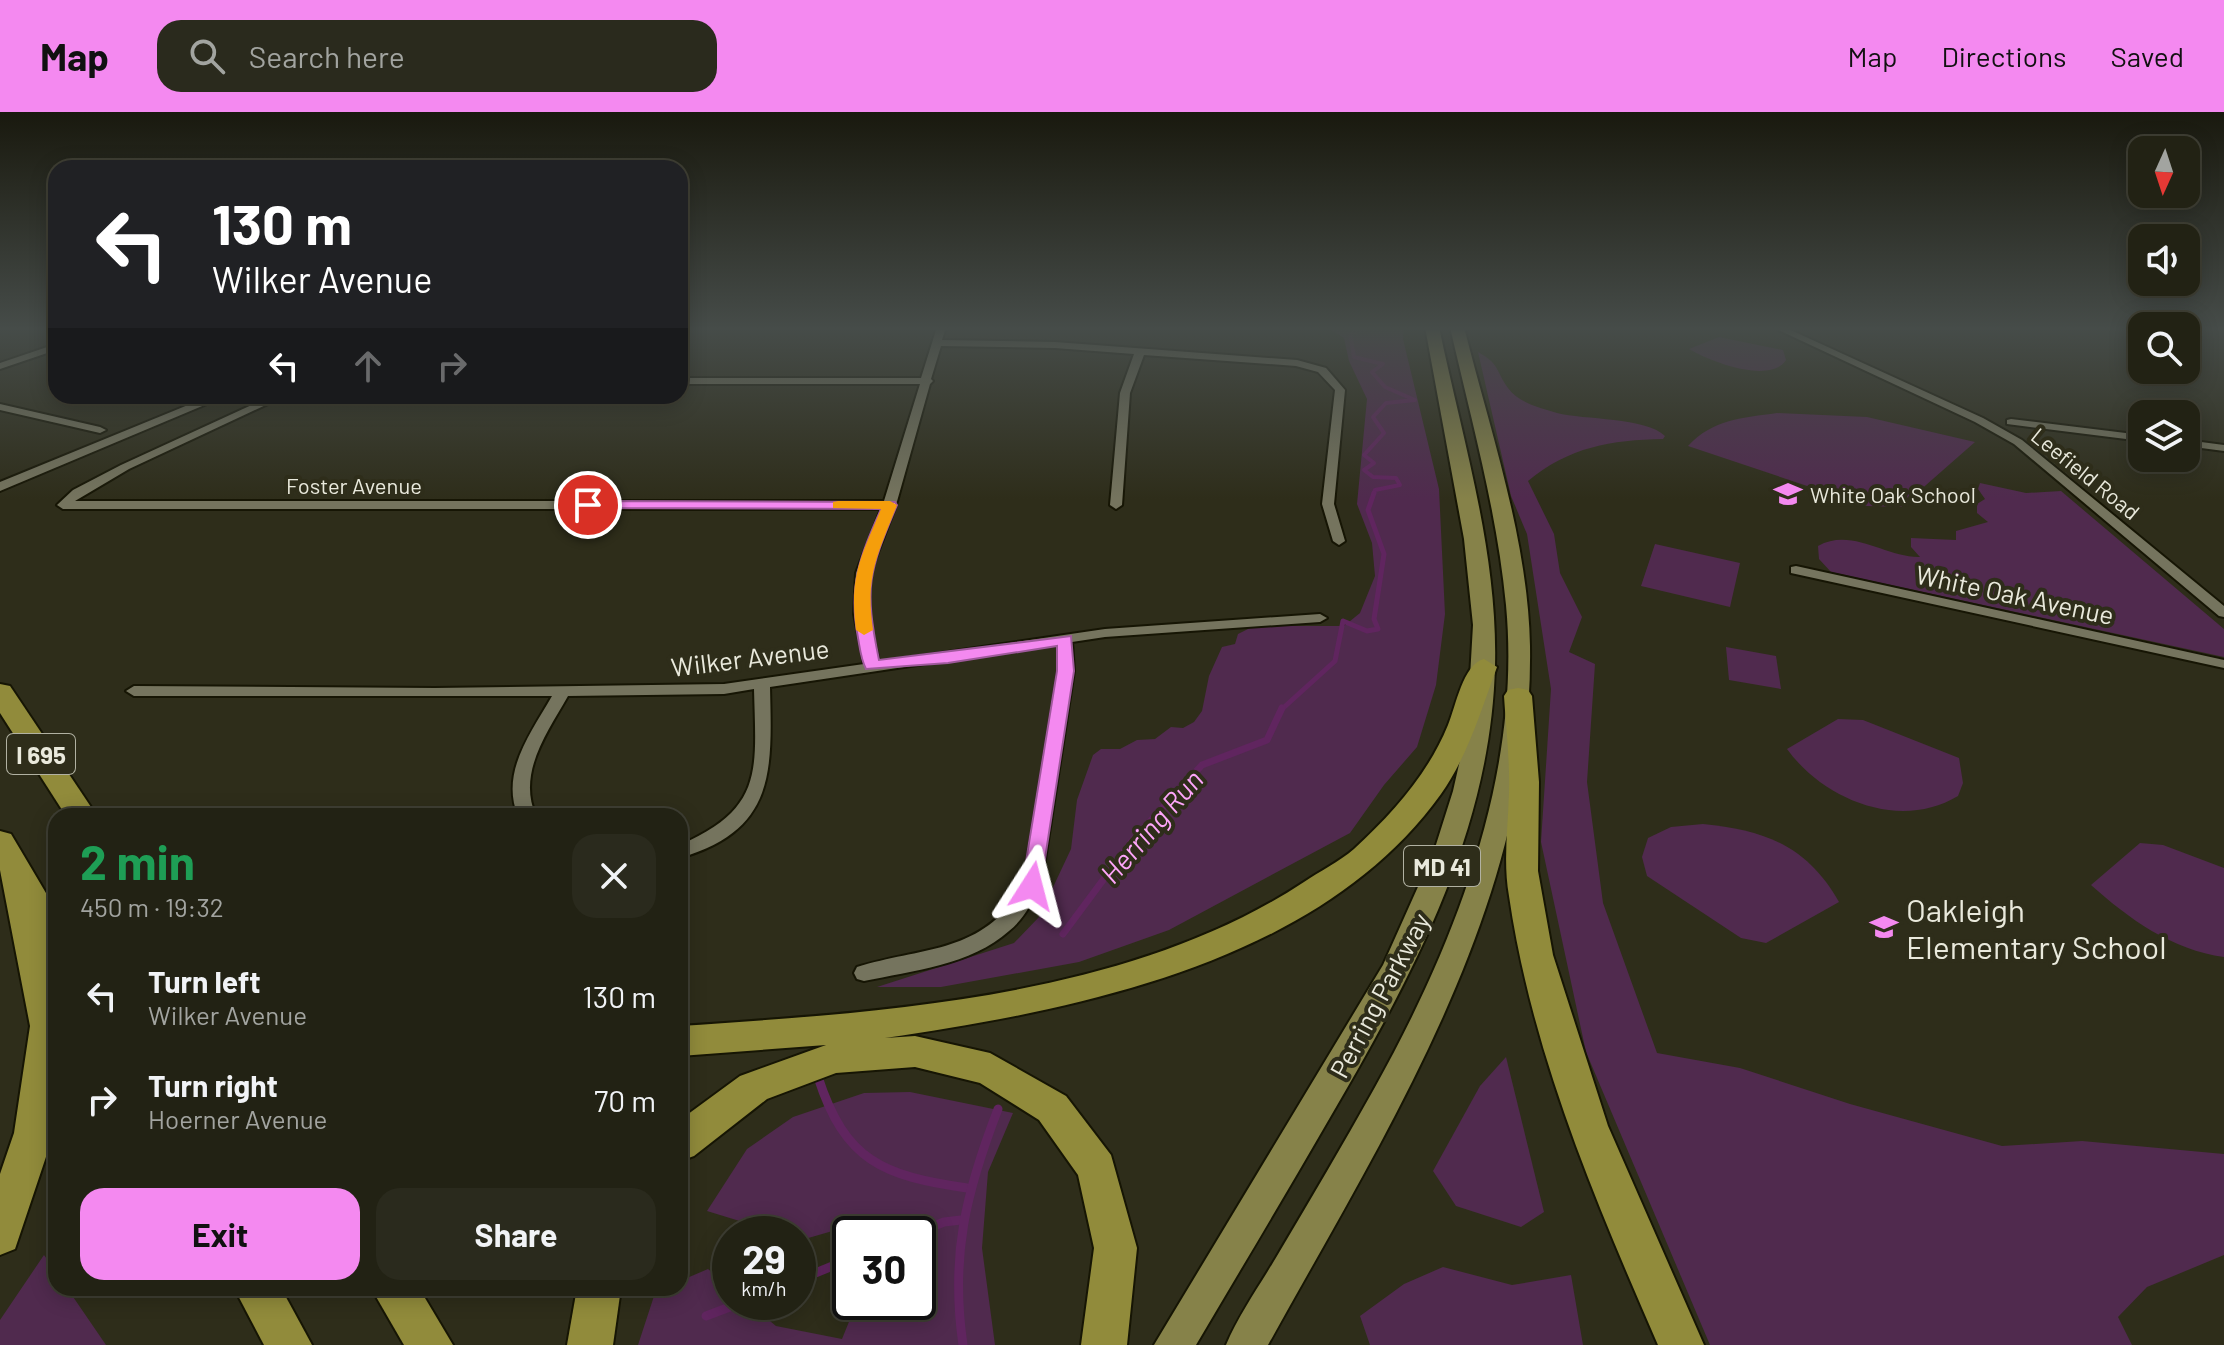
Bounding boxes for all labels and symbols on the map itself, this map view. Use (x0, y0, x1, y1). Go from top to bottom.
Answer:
north arrow (2128, 136, 2200, 208)
street label: Leefield Road (2027, 422, 2145, 524)
pin (554, 471, 622, 539)
street label: Foster Avenue (286, 472, 422, 498)
school or university icon: White Oak School (1773, 479, 1803, 509)
place label: White Oak School (1810, 481, 1976, 507)
street label: White Oak Avenue (1913, 558, 2117, 630)
street label: Wilker Avenue (669, 632, 831, 682)
road number: I 695 (7, 734, 75, 774)
water label: Herring Run (1092, 762, 1210, 890)
position arrow (990, 844, 1074, 928)
road number: MD 41 (1404, 846, 1480, 886)
place label: Oakleigh Elementary School (1906, 890, 2167, 965)
street label: Perring Parkway (1323, 907, 1435, 1083)
school or university icon: Oakleigh Elementary School (1869, 912, 1899, 942)
speed limit sign: 30 (832, 1216, 936, 1320)

